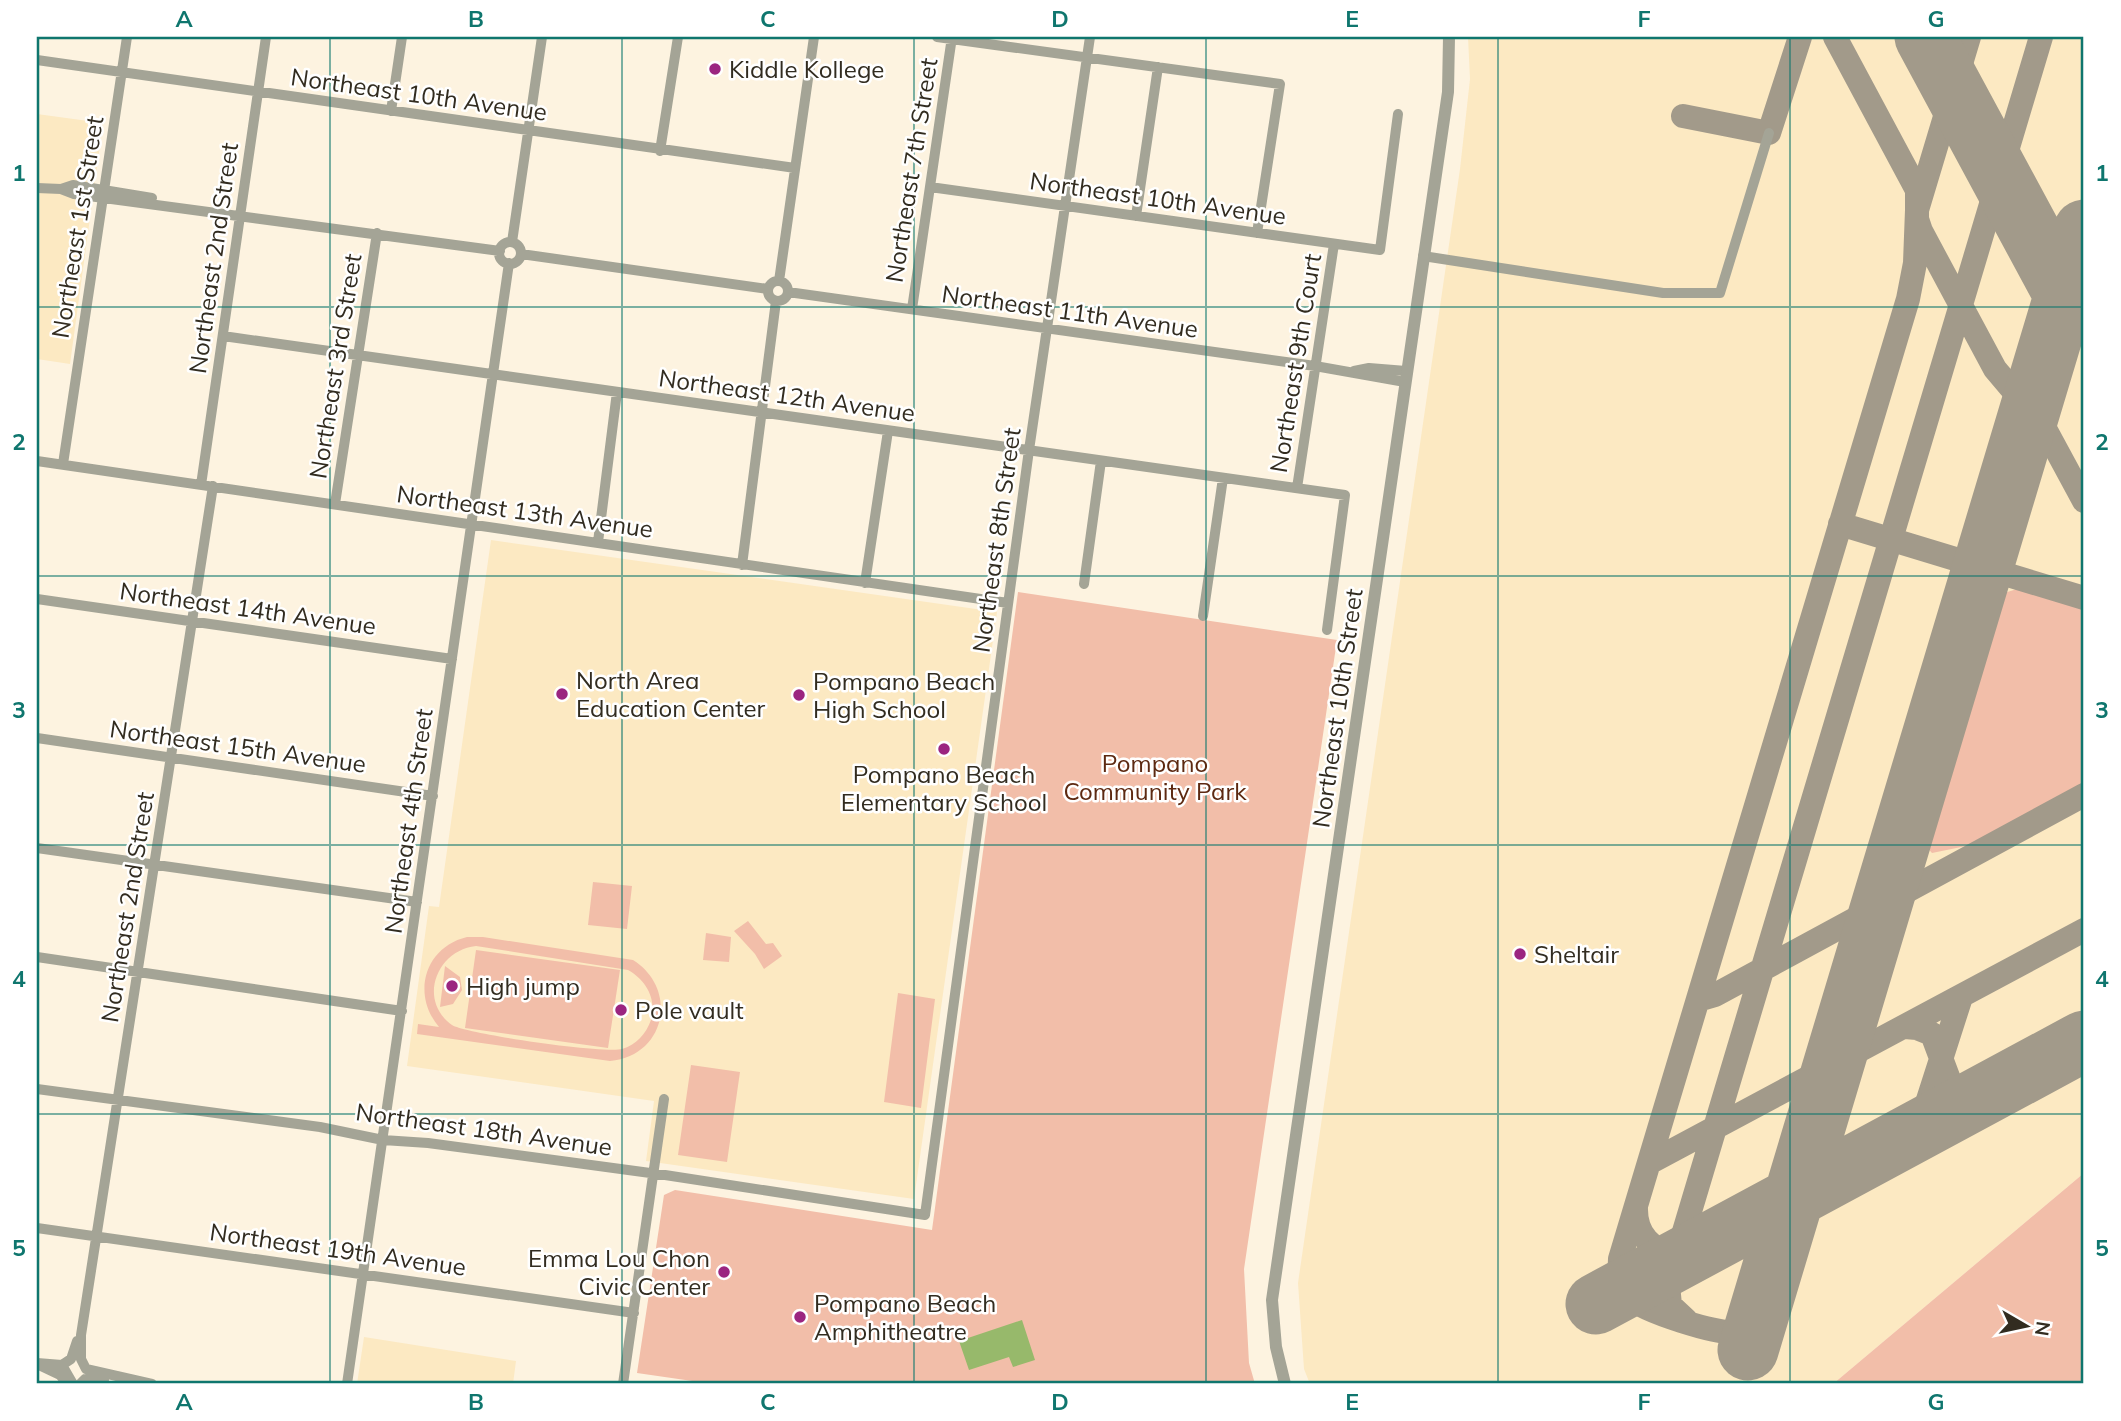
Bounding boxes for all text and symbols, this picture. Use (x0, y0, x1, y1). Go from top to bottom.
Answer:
text: A (175, 4, 193, 33)
text: B (468, 4, 484, 33)
text: C (760, 4, 776, 33)
text: D (1051, 4, 1069, 33)
text: E (1345, 4, 1359, 33)
text: F (1637, 4, 1651, 33)
text: G (1927, 4, 1945, 33)
place label: Kiddle Kollege (729, 54, 884, 84)
street label: Northeast 7th Street (878, 56, 944, 284)
street label: Northeast 10th Avenue (289, 61, 549, 127)
marker: Kiddle Kollege (707, 61, 723, 77)
street label: Northeast 1st Street (45, 114, 109, 340)
street label: Northeast 2nd Street (182, 141, 244, 375)
text: 1 (12, 158, 26, 187)
text: 1 (2095, 158, 2109, 187)
street label: Northeast 10th Avenue (1028, 165, 1288, 231)
street label: Northeast 3rd Street (302, 251, 368, 481)
street label: Northeast 9th Court (1263, 251, 1327, 475)
street label: Northeast 11th Avenue (940, 278, 1200, 344)
street label: Northeast 12th Avenue (657, 362, 917, 428)
street label: Northeast 8th Street (965, 426, 1027, 654)
text: 2 (12, 427, 26, 456)
text: 2 (2095, 427, 2109, 456)
street label: Northeast 13th Avenue (395, 478, 655, 544)
street label: Northeast 14th Avenue (118, 575, 378, 641)
street label: Northeast 10th Street (1305, 586, 1369, 830)
place label: North Area Education Center (576, 665, 766, 723)
place label: Pompano Beach High School (813, 666, 995, 724)
marker: North Area Education Center (554, 686, 570, 702)
marker: Pompano Beach High School (791, 687, 807, 703)
text: 3 (12, 695, 26, 724)
text: 3 (2095, 695, 2109, 724)
street label: Northeast 4th Street (377, 707, 439, 935)
street label: Northeast 15th Avenue (108, 713, 368, 779)
marker: Pompano Beach Elementary School (936, 741, 952, 757)
park label: Pompano Community Park (1063, 748, 1247, 806)
place label: Pompano Beach Elementary School (841, 759, 1047, 817)
street label: Northeast 2nd Street (94, 790, 160, 1024)
place label: Sheltair (1534, 939, 1619, 969)
marker: Sheltair (1512, 946, 1528, 962)
text: 4 (12, 964, 26, 993)
text: 4 (2095, 964, 2109, 993)
place label: High jump (466, 971, 580, 1001)
marker: High jump (444, 978, 460, 994)
place label: Pole vault (635, 995, 744, 1025)
marker: Pole vault (613, 1002, 629, 1018)
street label: Northeast 18th Avenue (354, 1096, 614, 1162)
street label: Northeast 19th Avenue (208, 1216, 468, 1282)
text: 5 (12, 1233, 26, 1262)
text: 5 (2095, 1233, 2109, 1262)
place label: Emma Lou Chon Civic Center (528, 1243, 710, 1301)
marker: Emma Lou Chon Civic Center (716, 1264, 732, 1280)
place label: Pompano Beach Amphitheatre (814, 1288, 996, 1346)
north arrow (1992, 1292, 2062, 1362)
marker: Pompano Beach Amphitheatre (792, 1309, 808, 1325)
text: N (2030, 1320, 2056, 1338)
text: A (175, 1387, 193, 1416)
text: B (468, 1387, 484, 1416)
text: C (760, 1387, 776, 1416)
text: D (1051, 1387, 1069, 1416)
text: E (1345, 1387, 1359, 1416)
text: F (1637, 1387, 1651, 1416)
text: G (1927, 1387, 1945, 1416)

